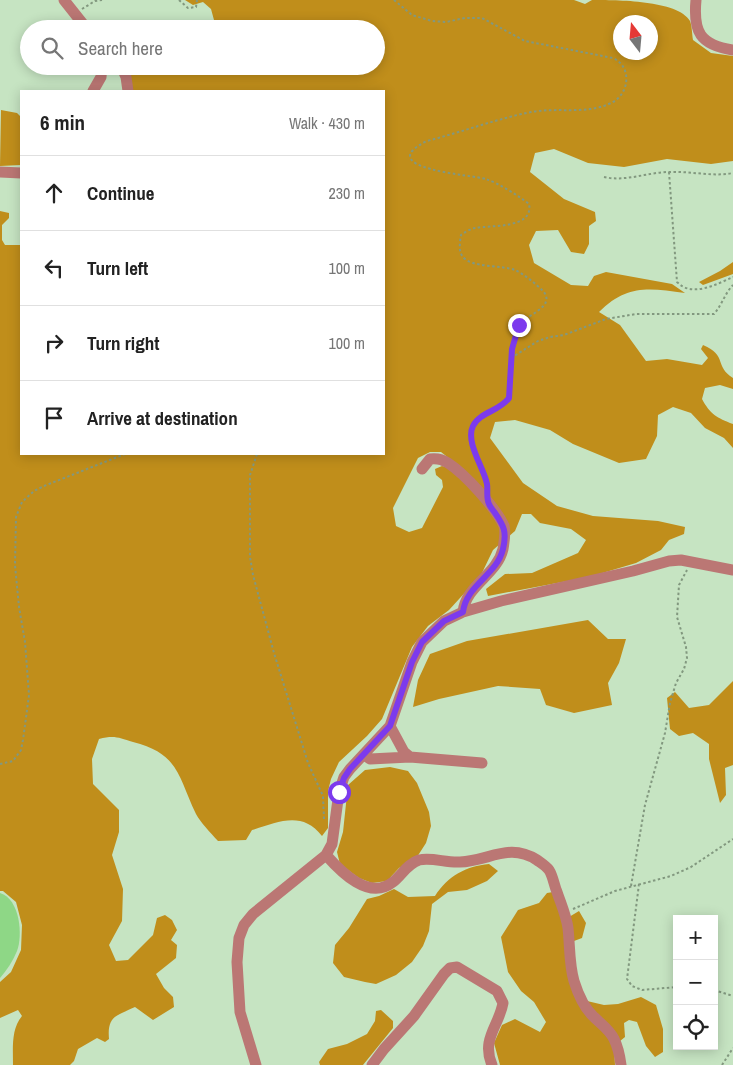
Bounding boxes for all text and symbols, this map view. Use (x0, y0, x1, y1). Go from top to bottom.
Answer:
north arrow (613, 15, 658, 60)
search box (20, 20, 385, 75)
icon: search (38, 34, 66, 62)
text: Search here (78, 35, 163, 61)
text: 6 min (40, 108, 85, 137)
text: Walk · 430 m (289, 112, 365, 134)
icon: ahead (40, 179, 68, 207)
text: Continue (87, 180, 155, 206)
text: 230 m (329, 182, 365, 204)
icon: left (40, 254, 68, 282)
text: Turn left (87, 255, 148, 281)
text: 100 m (329, 257, 365, 279)
route end (508, 314, 531, 337)
icon: right (40, 329, 68, 357)
text: Turn right (87, 330, 159, 356)
text: 100 m (329, 332, 365, 354)
icon: arrive (40, 404, 68, 432)
text: Arrive at destination (87, 405, 238, 431)
route start (328, 781, 351, 804)
map controls (673, 915, 718, 1050)
button: + (673, 915, 718, 960)
button: − (673, 960, 718, 1005)
button: locate (673, 1005, 718, 1050)

